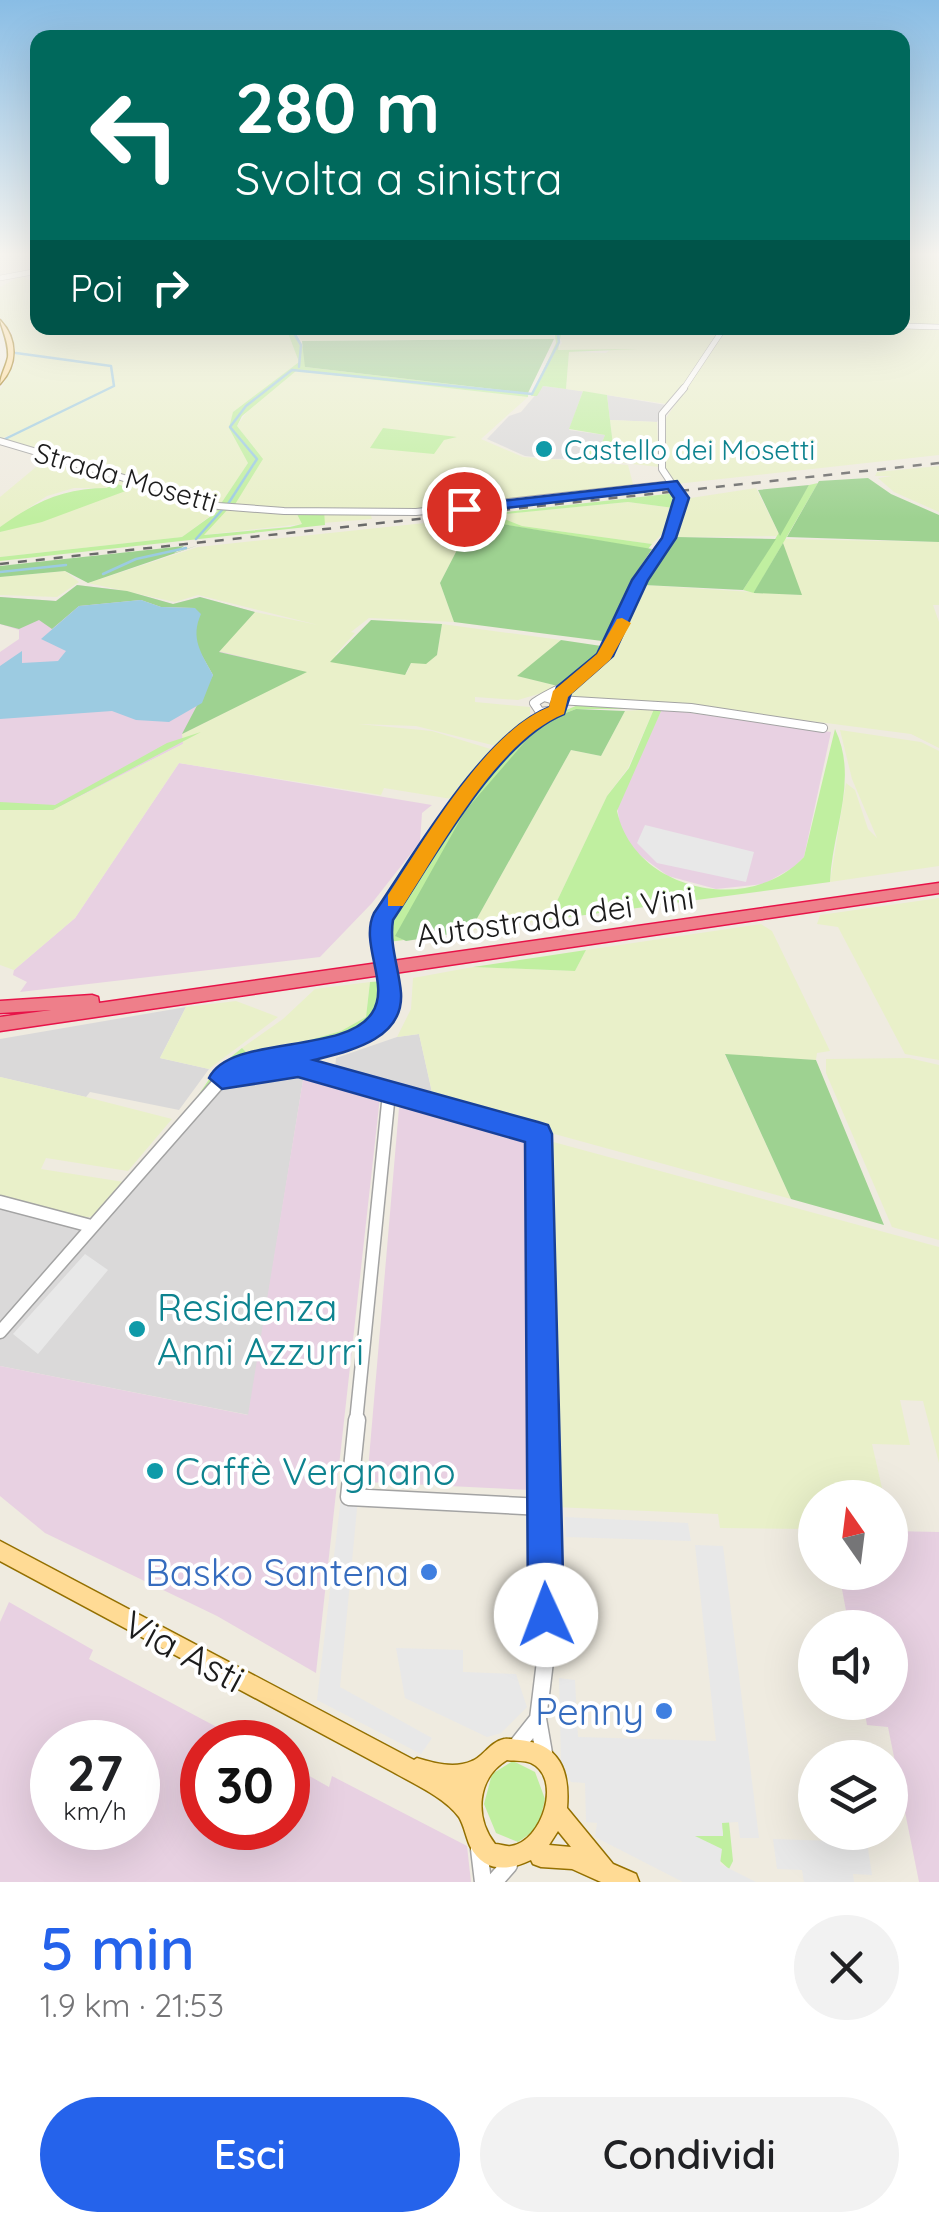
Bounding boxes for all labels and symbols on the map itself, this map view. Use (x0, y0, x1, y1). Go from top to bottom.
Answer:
place label: Castello dei Mosetti (564, 432, 815, 467)
street label: Strada Mosetti (31, 434, 221, 520)
marker: Castello dei Mosetti (533, 438, 555, 460)
pin (422, 467, 507, 552)
street label: Autostrada dei Vini (414, 877, 696, 955)
place label: Residenza Anni Azzurri (157, 1283, 364, 1375)
marker: Residenza Anni Azzurri (126, 1318, 148, 1340)
place label: Caffè Vergnano (175, 1447, 456, 1495)
marker: Caffè Vergnano (144, 1460, 166, 1482)
north arrow (798, 1480, 908, 1590)
place label: Basko Santena (145, 1548, 409, 1596)
marker: Basko Santena (418, 1561, 440, 1583)
position arrow (494, 1563, 598, 1667)
street label: Via Asti (115, 1599, 253, 1703)
place label: Penny (535, 1687, 644, 1735)
marker: Penny (653, 1700, 675, 1722)
speed limit sign: 30 (180, 1720, 310, 1850)

